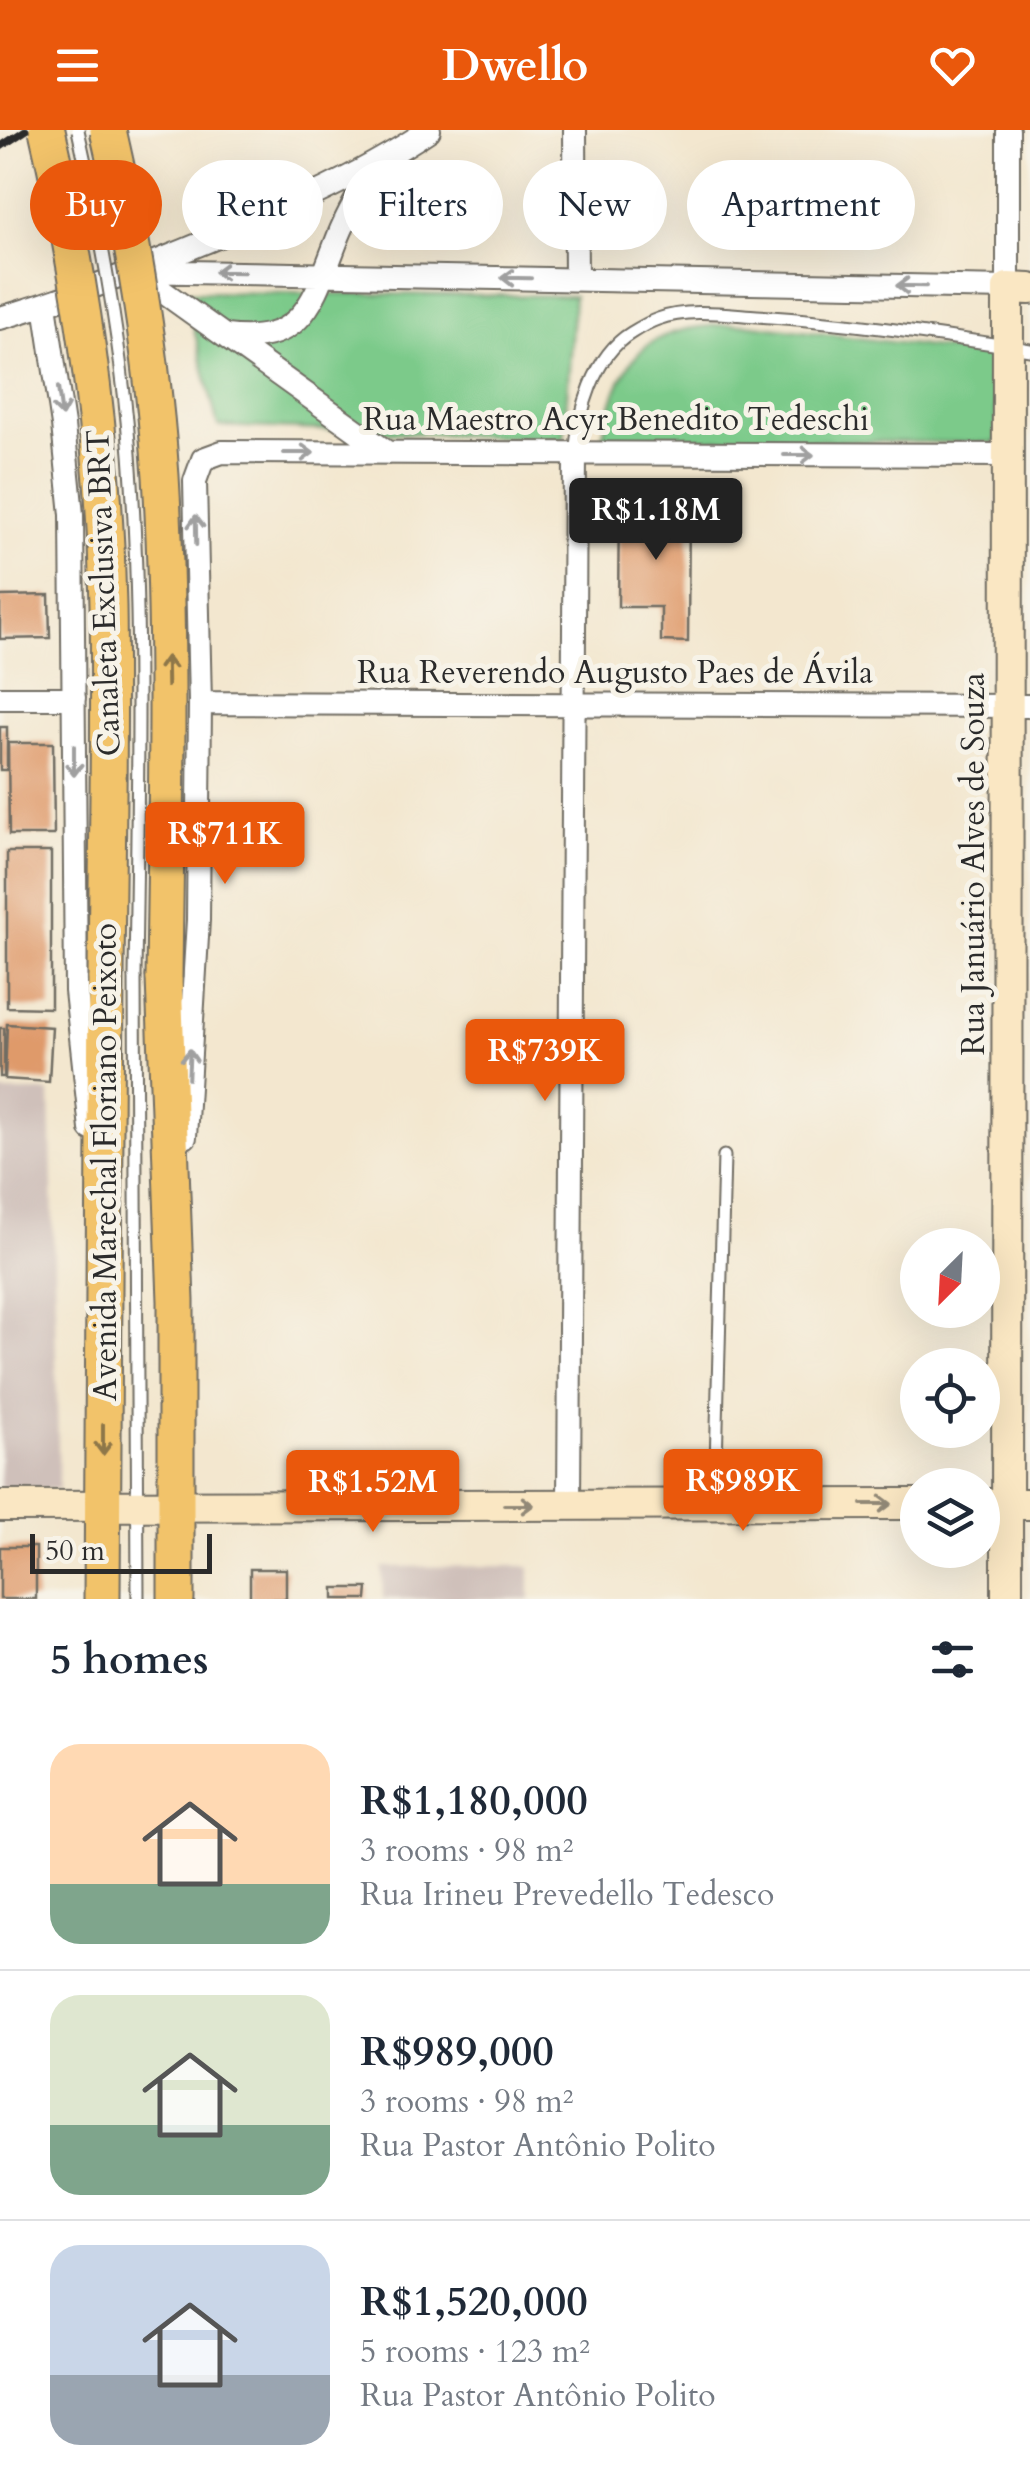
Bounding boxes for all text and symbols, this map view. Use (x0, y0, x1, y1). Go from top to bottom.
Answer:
text: Dwello (442, 35, 588, 96)
icon: menu (50, 38, 105, 93)
icon: heart (925, 38, 980, 93)
chip: Buy (30, 160, 162, 250)
chip: Rent (182, 160, 323, 250)
chip: Filters (343, 160, 503, 250)
chip: New (523, 160, 667, 250)
chip: Apartment (687, 160, 915, 250)
one-way arrow (214, 263, 246, 282)
one-way arrow (500, 268, 532, 288)
one-way arrow (895, 276, 927, 295)
one-way arrow (51, 385, 69, 417)
street label: Rua Maestro Acyr Benedito Tedeschi (363, 398, 869, 442)
street label: Canaleta Exclusiva BRT (76, 429, 132, 757)
one-way arrow (282, 444, 315, 462)
one-way arrow (782, 446, 814, 464)
pin: R$1.18M (564, 478, 748, 563)
text: R$1.18M (591, 488, 721, 532)
one-way arrow (186, 514, 206, 546)
street label: Rua Reverendo Augusto Paes de Ávila (357, 651, 873, 695)
one-way arrow (157, 655, 176, 687)
street label: Rua Januário Alves de Souza (952, 672, 996, 1056)
one-way arrow (64, 744, 84, 776)
pin: R$711K (144, 802, 306, 887)
text: R$711K (167, 812, 283, 856)
street label: Avenida Marechal Floriano Peixoto (84, 923, 128, 1401)
pin: R$739K (464, 1019, 626, 1104)
text: R$739K (487, 1029, 603, 1073)
one-way arrow (180, 1049, 199, 1081)
north arrow (900, 1228, 1000, 1328)
map controls (900, 1228, 1000, 1568)
button: locate (900, 1348, 1000, 1448)
one-way arrow (94, 1424, 112, 1456)
pin: R$989K (662, 1449, 824, 1534)
pin: R$1.52M (281, 1450, 465, 1535)
text: R$989K (685, 1459, 801, 1503)
text: R$1.52M (308, 1460, 438, 1504)
button: layers (900, 1468, 1000, 1568)
one-way arrow (860, 1494, 892, 1514)
one-way arrow (502, 1496, 534, 1514)
scale bar (30, 1529, 212, 1574)
text: 50 m (45, 1532, 105, 1570)
text: 5 homes (50, 1631, 208, 1688)
icon: filters (925, 1632, 980, 1687)
text: R$1,180,000 (360, 1772, 588, 1829)
icon: home (130, 1784, 250, 1904)
text: 3 rooms · 98 m² (360, 1829, 573, 1873)
text: Rua Irineu Prevedello Tedesco (360, 1873, 774, 1917)
text: R$989,000 (360, 2023, 554, 2080)
icon: home (130, 2035, 250, 2155)
text: 3 rooms · 98 m² (360, 2080, 573, 2124)
text: Rua Pastor Antônio Polito (360, 2124, 715, 2168)
text: R$1,520,000 (360, 2273, 588, 2330)
icon: home (130, 2285, 250, 2405)
text: 5 rooms · 123 m² (360, 2330, 590, 2374)
text: Rua Pastor Antônio Polito (360, 2374, 715, 2418)

